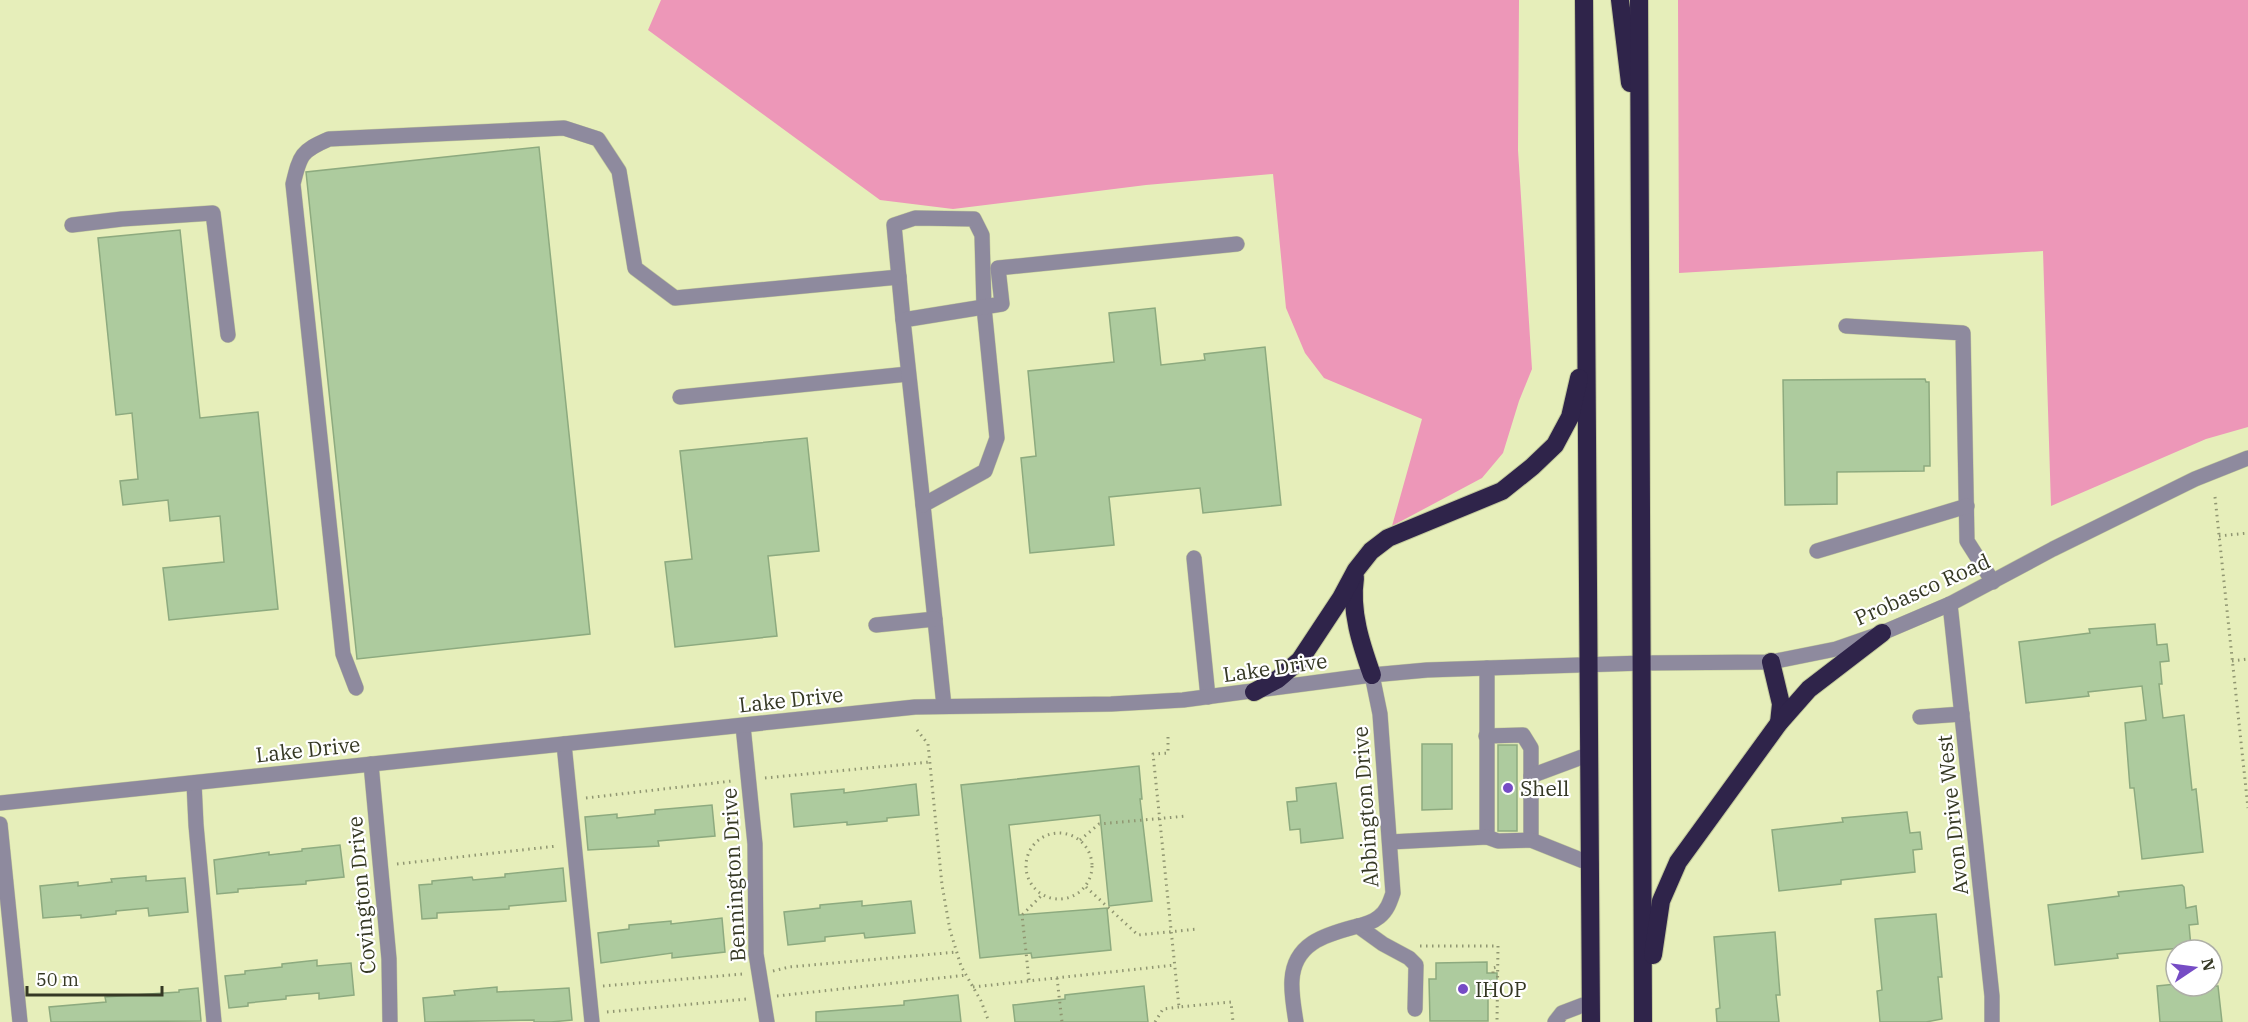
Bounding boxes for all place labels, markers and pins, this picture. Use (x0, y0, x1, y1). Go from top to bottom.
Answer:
place label: Shell (1520, 774, 1569, 802)
marker: Shell (1501, 781, 1515, 795)
place label: IHOP (1475, 975, 1527, 1003)
marker: IHOP (1456, 982, 1470, 996)

